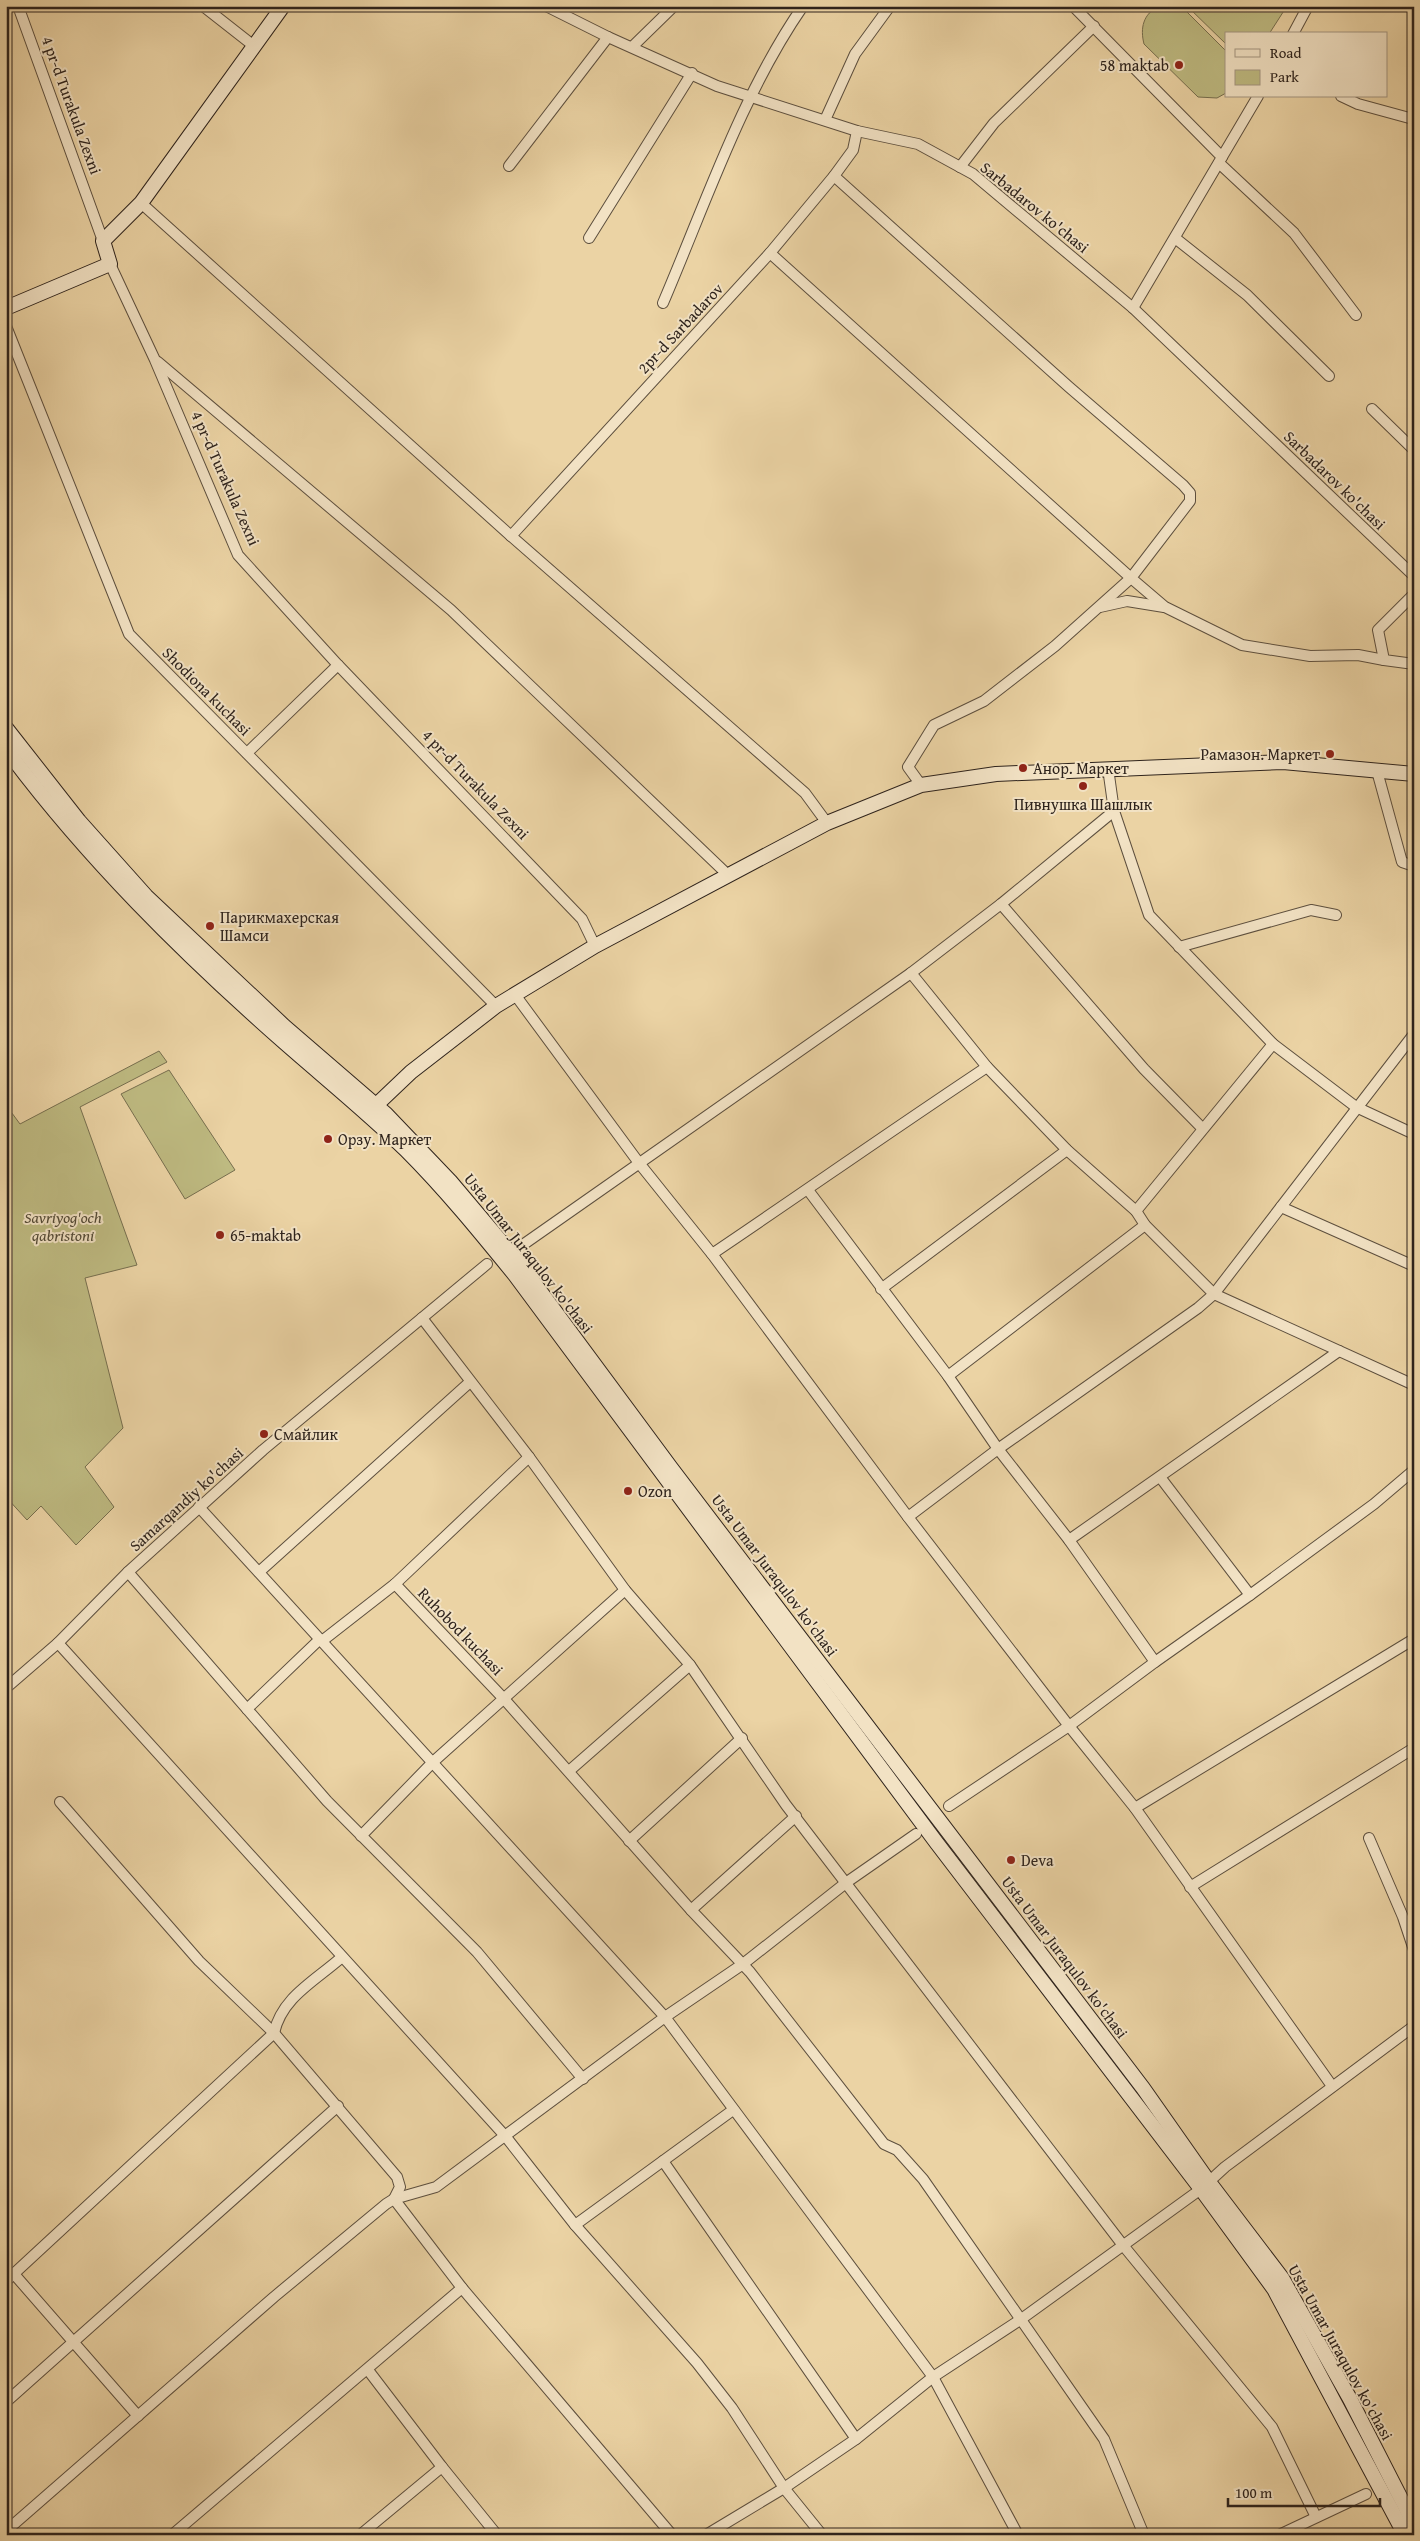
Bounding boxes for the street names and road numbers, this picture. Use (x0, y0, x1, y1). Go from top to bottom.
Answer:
street label: 4 pr-d Turakula Zexni (36, 33, 108, 178)
street label: Sarbadarov ko'chasi (975, 156, 1095, 259)
street label: 2pr-d Sarbadarov (631, 277, 729, 379)
street label: 4 pr-d Turakula Zexni (185, 407, 267, 550)
street label: Sarbadarov ko'chasi (1278, 425, 1392, 535)
street label: Shodiona kuchasi (157, 641, 257, 741)
street label: 4 pr-d Turakula Zexni (417, 723, 535, 845)
street label: Usta Umar Juraqulov ko'chasi (459, 1168, 600, 1339)
street label: Samarqandiy ko'chasi (124, 1441, 249, 1557)
street label: Usta Umar Juraqulov ko'chasi (706, 1489, 844, 1662)
street label: Ruhobod kuchasi (413, 1581, 510, 1681)
street label: Usta Umar Juraqulov ko'chasi (996, 1871, 1134, 2044)
street label: Usta Umar Juraqulov ko'chasi (1283, 2260, 1400, 2445)

